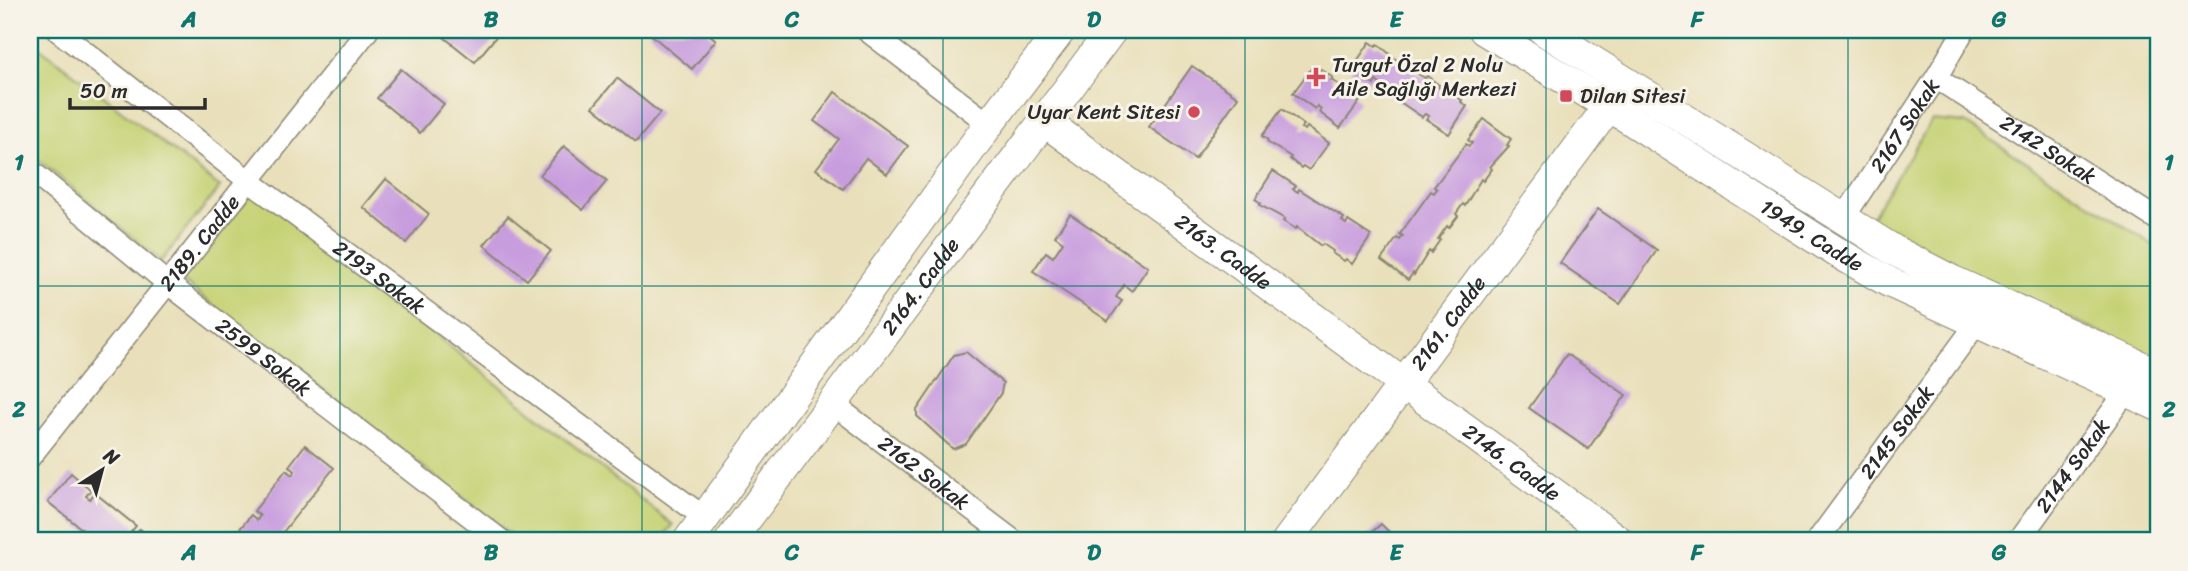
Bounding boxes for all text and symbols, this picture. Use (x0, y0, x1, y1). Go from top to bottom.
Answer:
text: A (180, 0, 197, 40)
text: B (484, 0, 499, 40)
text: C (784, 0, 800, 40)
text: D (1087, 0, 1102, 40)
text: E (1390, 0, 1405, 40)
text: F (1690, 0, 1705, 40)
text: G (1991, 0, 2007, 40)
place label: Turgut Özal 2 Nolu Aile Sağlığı Merkezi (1331, 46, 1517, 108)
scale bar (70, 66, 205, 110)
marker: Turgut Özal 2 Nolu Aile Sağlığı Merkezi (1306, 67, 1326, 87)
street label: 2167 Sokak (1859, 70, 1950, 181)
text: 50 m (80, 72, 128, 110)
place label: Dilan Sitesi (1580, 77, 1687, 115)
marker: Dilan Sitesi (1558, 88, 1574, 104)
place label: Uyar Kent Sitesi (1028, 93, 1181, 131)
marker: Uyar Kent Sitesi (1186, 104, 1202, 120)
street label: 2142 Sokak (1992, 104, 2104, 195)
text: 1 (14, 142, 24, 183)
text: 1 (2164, 142, 2174, 183)
street label: 2189. Cadde (149, 186, 250, 300)
street label: 1949. Cadde (1752, 189, 1871, 283)
street label: 2163. Cadde (1166, 203, 1280, 301)
street label: 2164. Cadde (871, 229, 970, 344)
street label: 2193 Sokak (324, 230, 434, 324)
street label: 2161. Cadde (1400, 267, 1497, 379)
street label: 2599 Sokak (207, 307, 320, 407)
street label: 2145 Sokak (1849, 377, 1945, 487)
text: 2 (11, 389, 26, 430)
text: 2 (2161, 389, 2176, 430)
street label: 2144 Sokak (2025, 410, 2120, 521)
street label: 2146. Cadde (1454, 413, 1569, 512)
street label: 2162 Sokak (870, 425, 978, 520)
north arrow (66, 434, 136, 504)
text: N (96, 439, 127, 474)
text: A (180, 532, 197, 571)
text: B (484, 532, 499, 571)
text: C (784, 532, 800, 571)
text: D (1087, 532, 1102, 571)
text: E (1390, 532, 1405, 571)
text: F (1690, 532, 1705, 571)
text: G (1991, 532, 2007, 571)

